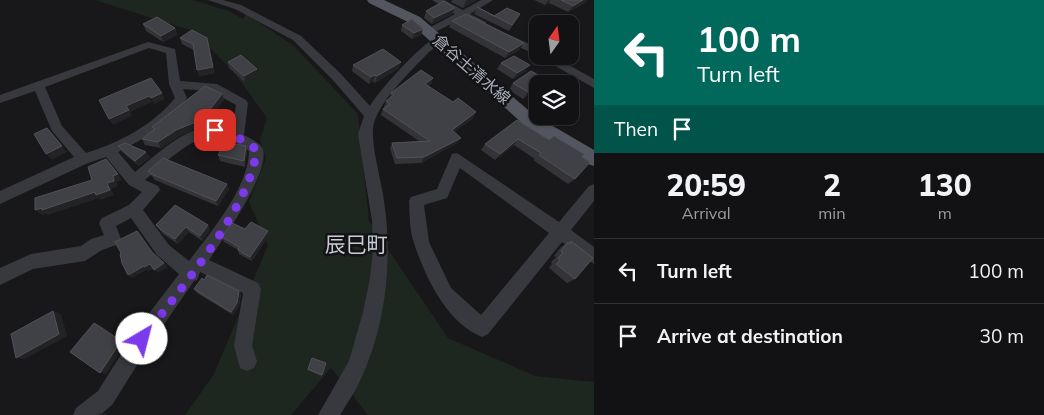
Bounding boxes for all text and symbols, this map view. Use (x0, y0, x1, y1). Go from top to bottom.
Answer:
north arrow (529, 15, 579, 65)
map controls (529, 15, 579, 125)
text: 100 m (697, 17, 801, 61)
icon: left (614, 20, 679, 85)
street label: 倉谷土清水線 (429, 30, 515, 108)
text: Turn left (697, 60, 780, 88)
button: layers (529, 75, 579, 125)
pin (194, 109, 236, 151)
icon: arrive (668, 115, 696, 143)
icon: arrive (201, 116, 229, 144)
text: Then (614, 117, 658, 141)
text: 20:59 (666, 166, 746, 204)
text: 2 (823, 166, 841, 204)
text: 130 (918, 166, 972, 204)
text: Arrival (682, 203, 731, 223)
text: min (818, 203, 846, 223)
text: m (938, 203, 952, 223)
district label: 辰巳町 (325, 231, 388, 257)
icon: left (614, 257, 642, 285)
text: Turn left (657, 259, 732, 283)
text: 100 m (968, 259, 1024, 283)
position arrow (115, 312, 167, 364)
icon: arrive (614, 322, 642, 350)
text: Arrive at destination (657, 324, 843, 348)
text: 30 m (980, 324, 1024, 348)

